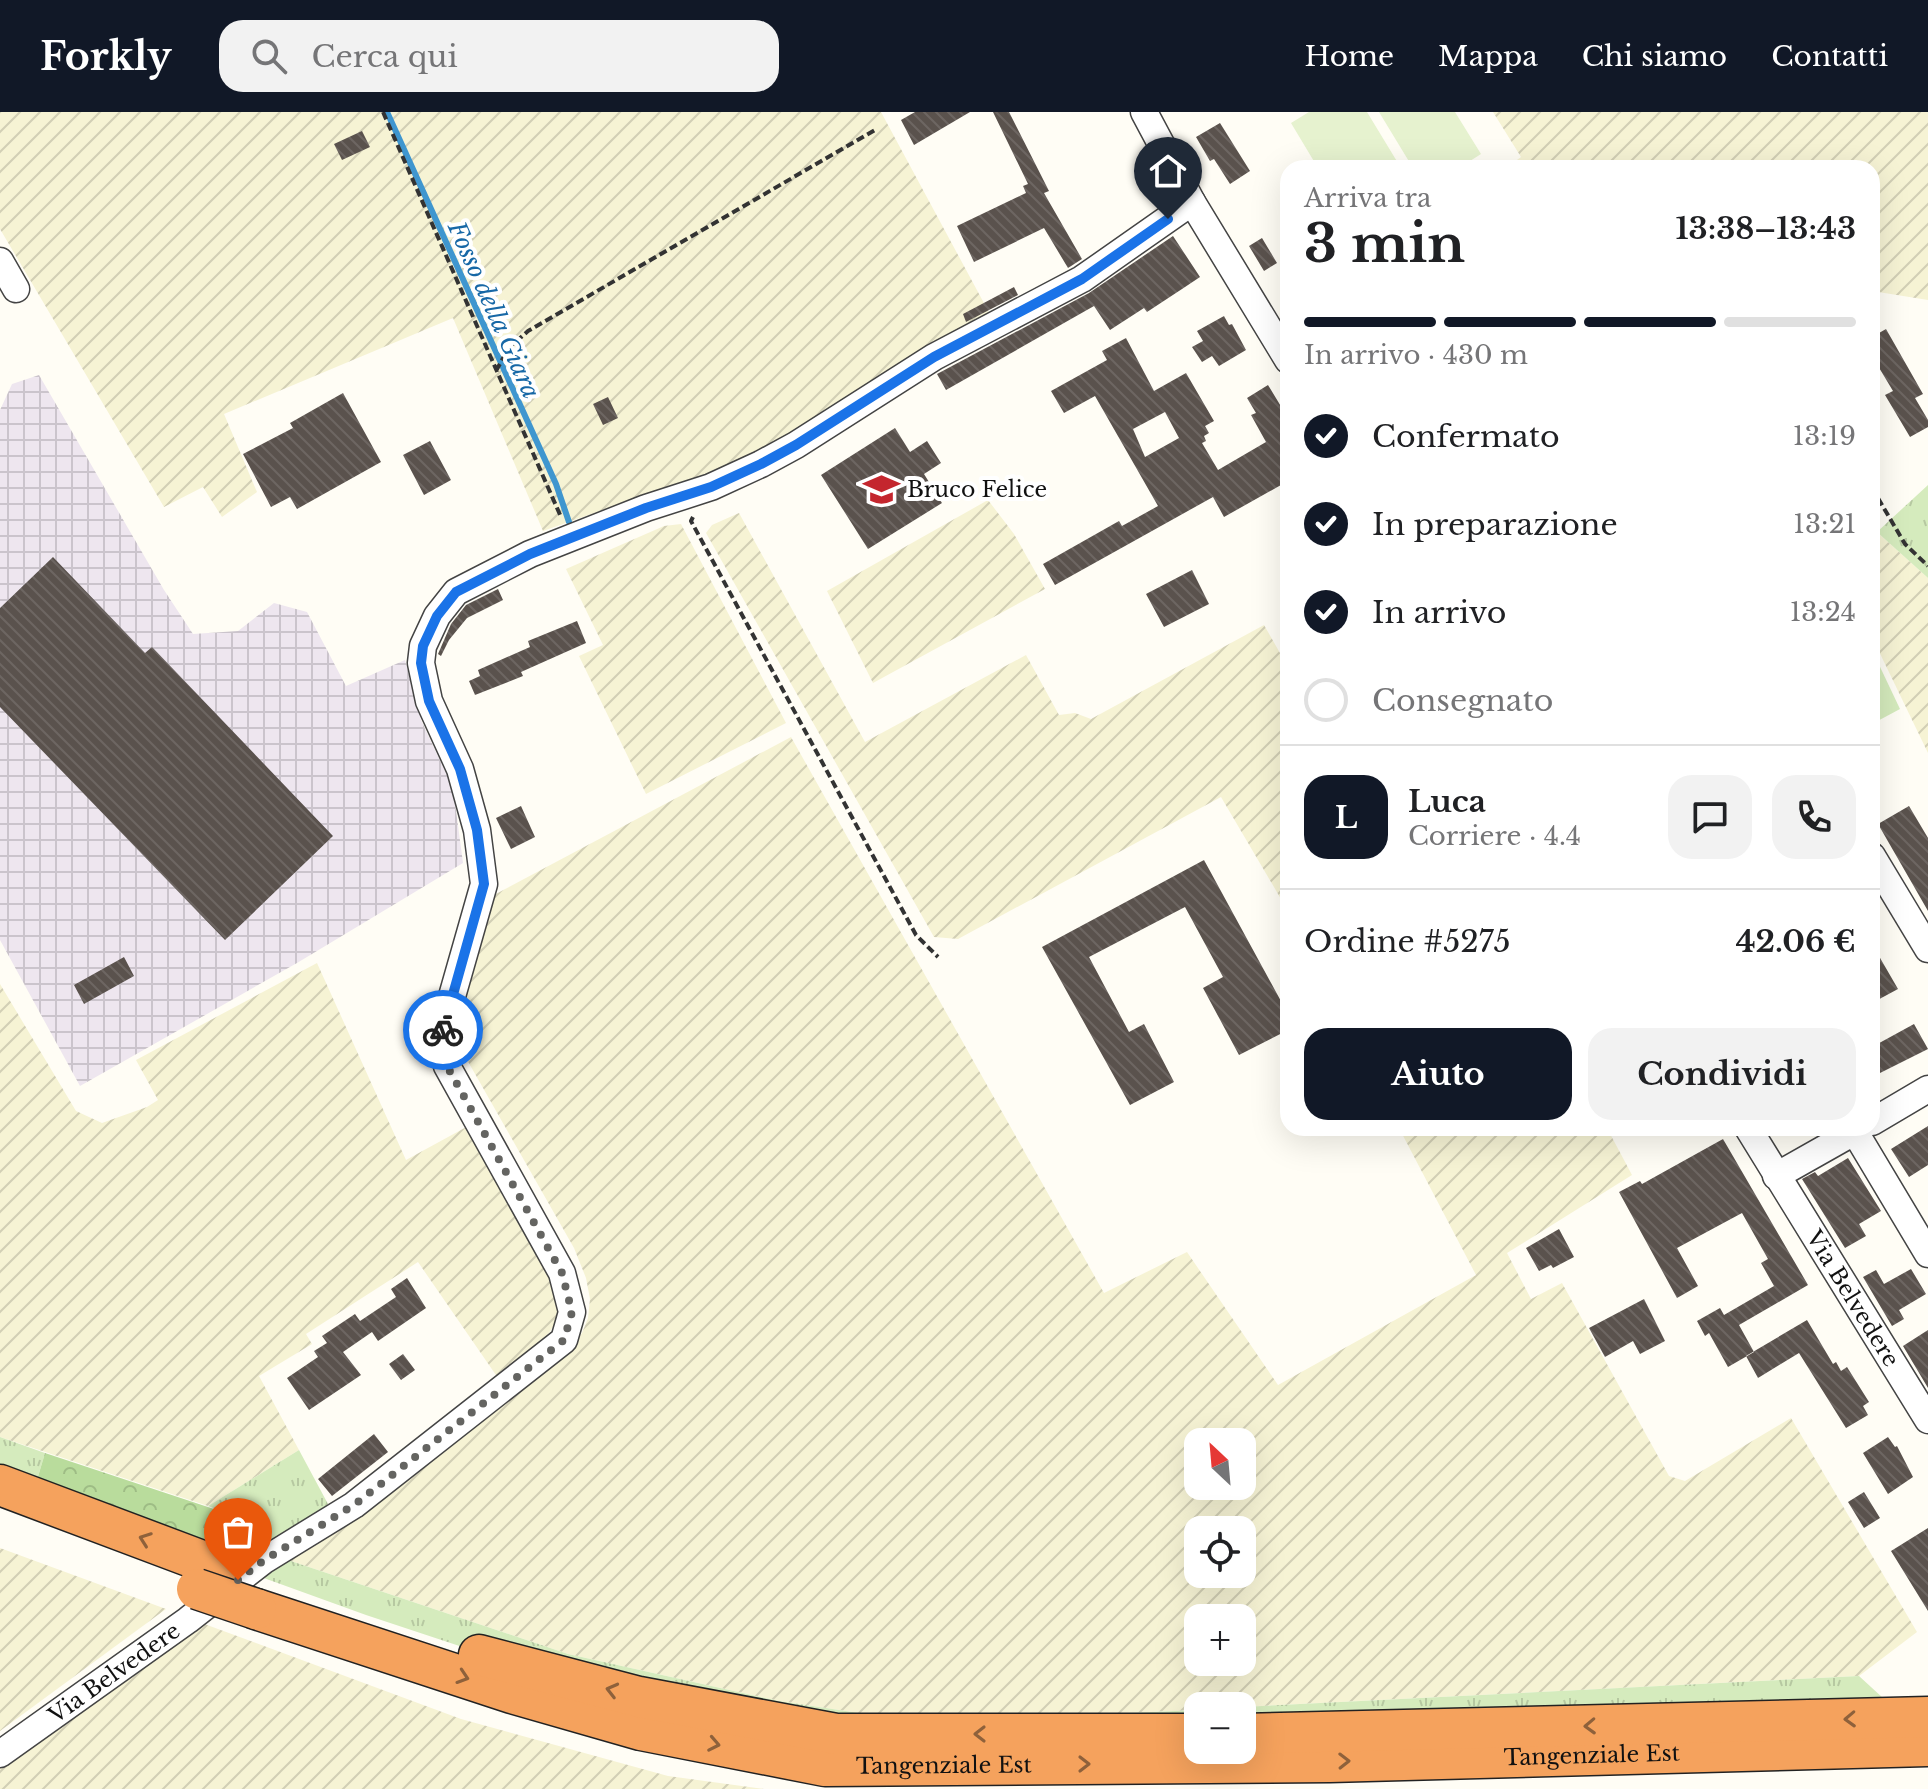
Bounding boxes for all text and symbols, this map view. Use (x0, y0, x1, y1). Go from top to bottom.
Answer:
search box (219, 20, 779, 92)
text: Forkly (40, 33, 171, 80)
icon: search (247, 34, 291, 78)
text: Cerca qui (311, 38, 458, 75)
text: Home (1305, 39, 1394, 74)
text: Mappa (1438, 39, 1538, 74)
text: Chi siamo (1582, 39, 1727, 74)
text: Contatti (1771, 39, 1888, 74)
pin (1134, 137, 1202, 219)
icon: home (1146, 149, 1190, 193)
text: Arriva tra (1304, 182, 1431, 214)
text: 13:38–13:43 (1675, 210, 1856, 247)
text: 3 min (1304, 212, 1465, 276)
water label: Fosso della Giara (442, 216, 546, 403)
text: In arrivo · 430 m (1304, 339, 1528, 371)
icon: check (1304, 414, 1348, 458)
text: Confermato (1372, 418, 1560, 455)
text: 13:19 (1793, 420, 1856, 452)
school or university icon: Bruco Felice (862, 470, 900, 508)
place label: Bruco Felice (907, 476, 1047, 503)
icon: check (1304, 502, 1348, 546)
text: In preparazione (1372, 506, 1618, 543)
text: 13:21 (1793, 508, 1856, 540)
icon: check (1304, 590, 1348, 634)
text: In arrivo (1372, 594, 1506, 631)
text: 13:24 (1790, 596, 1856, 628)
text: Consegnato (1372, 682, 1553, 719)
button: chat (1668, 775, 1752, 859)
button: phone (1772, 775, 1856, 859)
text: Luca (1408, 783, 1486, 820)
text: L (1335, 799, 1357, 836)
text: Corriere · 4.4 (1408, 820, 1581, 852)
text: Ordine #5275 (1304, 923, 1511, 960)
text: 42.06 € (1736, 923, 1856, 960)
courier (403, 990, 483, 1070)
icon: bike (421, 1008, 465, 1052)
button: Aiuto (1304, 1028, 1572, 1120)
button: Condividi (1588, 1028, 1856, 1120)
street label: Via Belvedere (1800, 1224, 1905, 1371)
north arrow (1184, 1428, 1256, 1500)
map controls (1184, 1428, 1256, 1764)
pin (204, 1498, 272, 1580)
icon: bag (216, 1510, 260, 1554)
button: locate (1184, 1516, 1256, 1588)
one-way arrow (139, 1532, 153, 1549)
button: + (1184, 1604, 1256, 1676)
street label: Via Belvedere (42, 1617, 185, 1729)
one-way arrow (456, 1668, 469, 1684)
one-way arrow (606, 1682, 620, 1699)
button: − (1184, 1692, 1256, 1764)
one-way arrow (1843, 1710, 1856, 1727)
one-way arrow (1583, 1717, 1596, 1735)
one-way arrow (973, 1725, 986, 1743)
one-way arrow (707, 1735, 721, 1752)
street label: Tangenziale Est (1503, 1739, 1681, 1771)
street label: Tangenziale Est (856, 1751, 1033, 1779)
one-way arrow (1338, 1753, 1351, 1770)
one-way arrow (1078, 1755, 1091, 1773)

